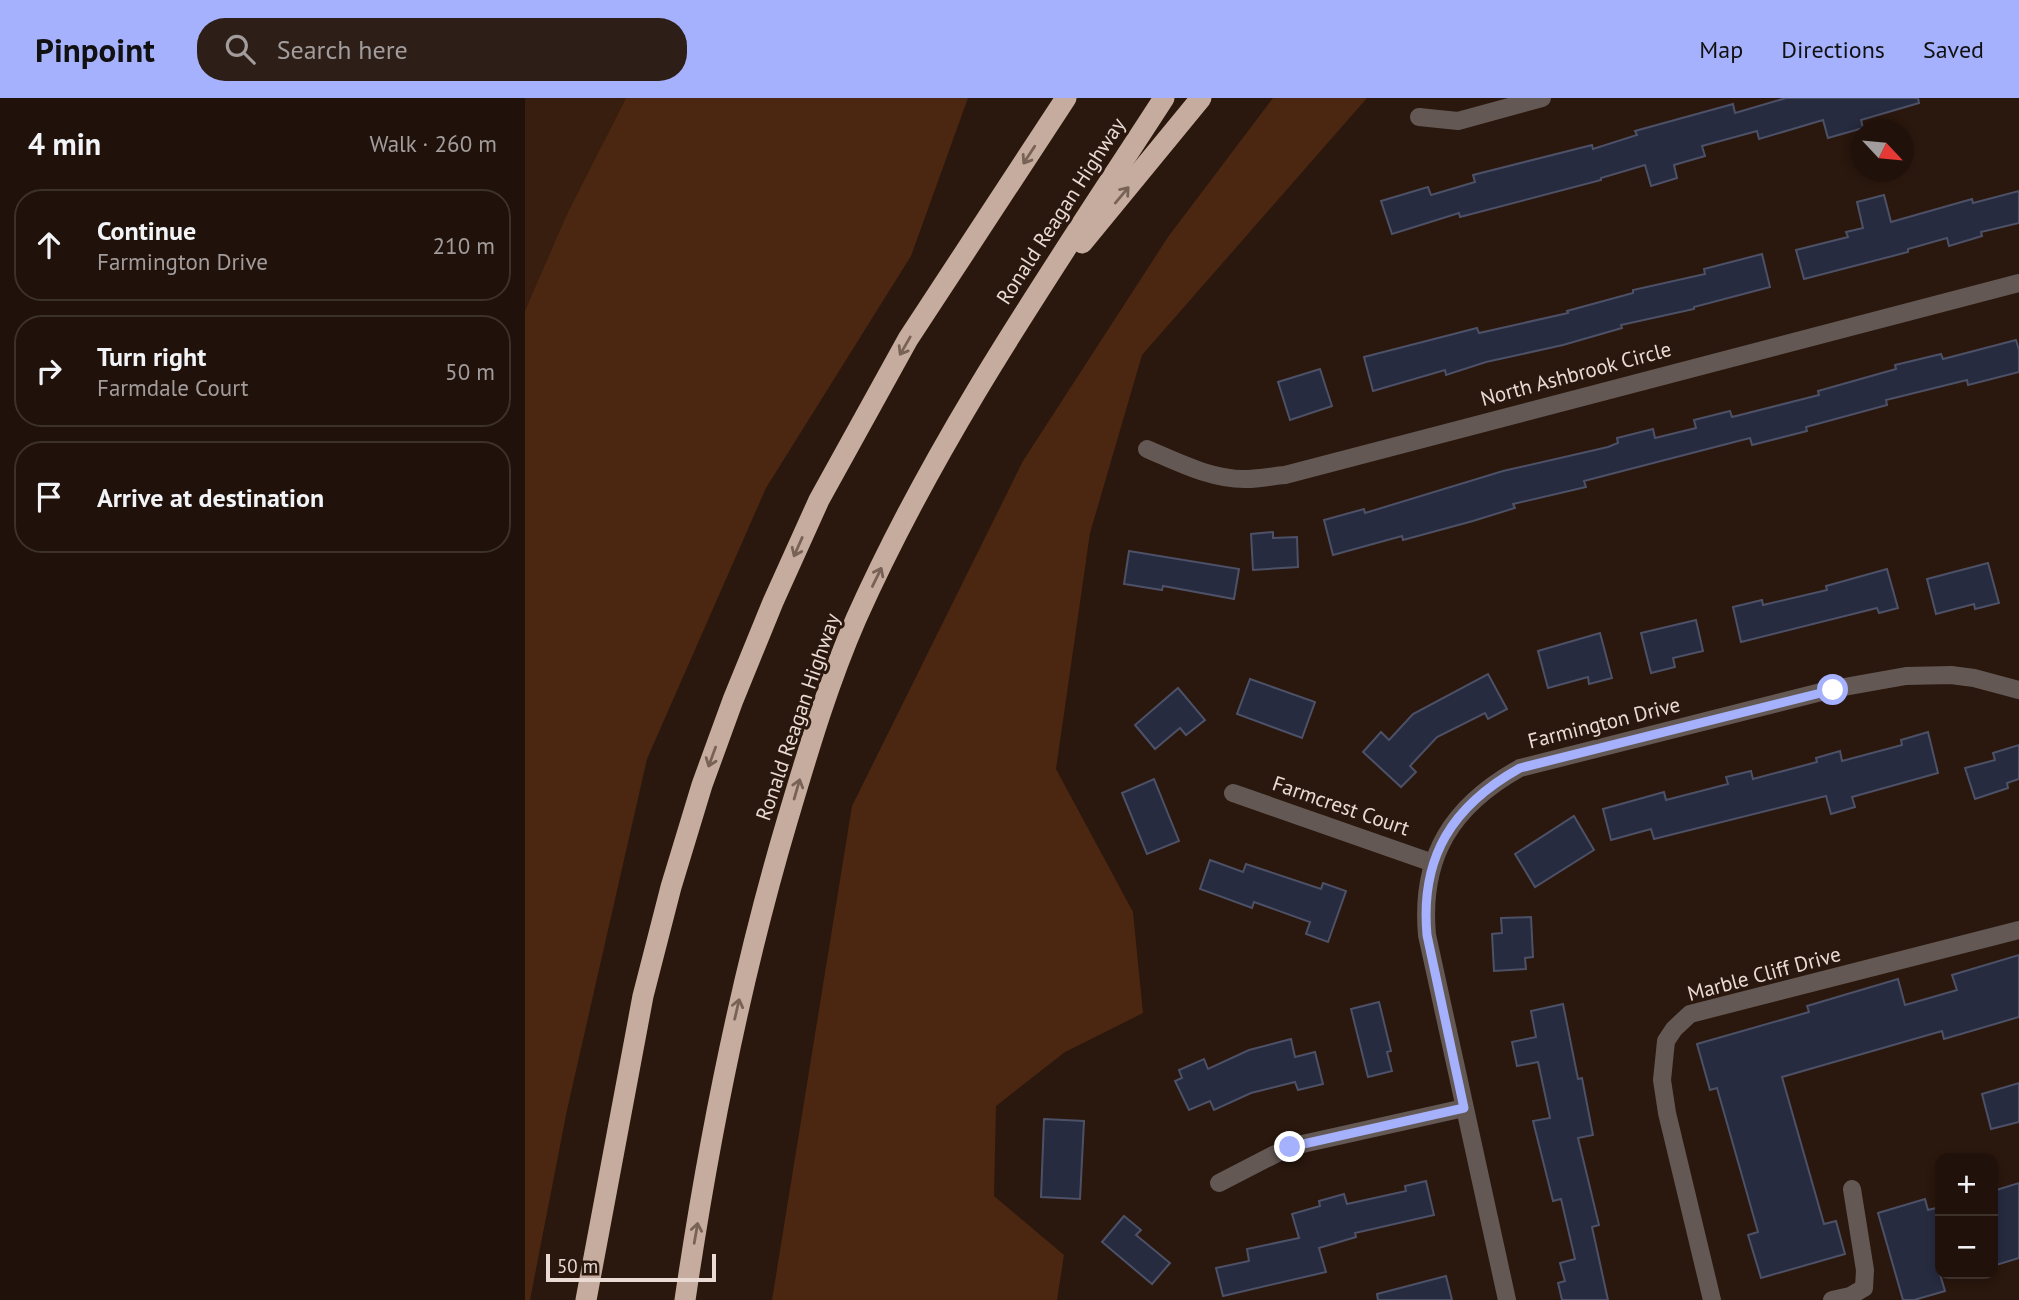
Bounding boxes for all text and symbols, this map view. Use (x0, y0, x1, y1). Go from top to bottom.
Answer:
search box (197, 18, 687, 81)
text: Pinpoint (35, 28, 155, 71)
icon: search (221, 30, 259, 68)
text: Search here (277, 33, 408, 66)
text: Map (1699, 34, 1743, 65)
text: Directions (1781, 34, 1885, 65)
text: Saved (1923, 34, 1984, 65)
street label: Ronald Reagan Highway (990, 112, 1131, 309)
north arrow (1851, 119, 1914, 182)
text: 4 min (28, 124, 101, 163)
text: Walk · 260 m (370, 129, 497, 158)
one-way arrow (1021, 145, 1036, 164)
one-way arrow (1114, 187, 1130, 205)
text: Continue (97, 214, 196, 247)
icon: ahead (30, 226, 68, 264)
text: 210 m (433, 231, 495, 260)
text: Farmington Drive (97, 247, 268, 276)
one-way arrow (898, 335, 912, 355)
street label: North Ashbrook Circle (1478, 335, 1674, 412)
text: Turn right (97, 340, 206, 373)
icon: right (30, 352, 68, 390)
text: 50 m (445, 357, 495, 386)
text: Farmdale Court (97, 373, 248, 402)
icon: arrive (30, 478, 68, 516)
text: Arrive at destination (97, 481, 324, 514)
one-way arrow (791, 535, 804, 557)
one-way arrow (870, 567, 884, 588)
street label: Ronald Reagan Highway (749, 610, 846, 824)
route start (1817, 674, 1848, 705)
street label: Farmington Drive (1525, 691, 1683, 755)
one-way arrow (705, 746, 717, 768)
street label: Farmcrest Court (1269, 769, 1413, 842)
one-way arrow (791, 779, 804, 801)
street label: Marble Cliff Drive (1684, 940, 1844, 1007)
one-way arrow (731, 998, 745, 1021)
route end (1274, 1131, 1305, 1162)
map controls (1935, 1153, 1998, 1279)
button: + (1935, 1153, 1998, 1216)
button: − (1935, 1216, 1998, 1279)
one-way arrow (689, 1222, 703, 1245)
scale bar (546, 1251, 716, 1283)
text: 50 m (557, 1254, 598, 1278)

